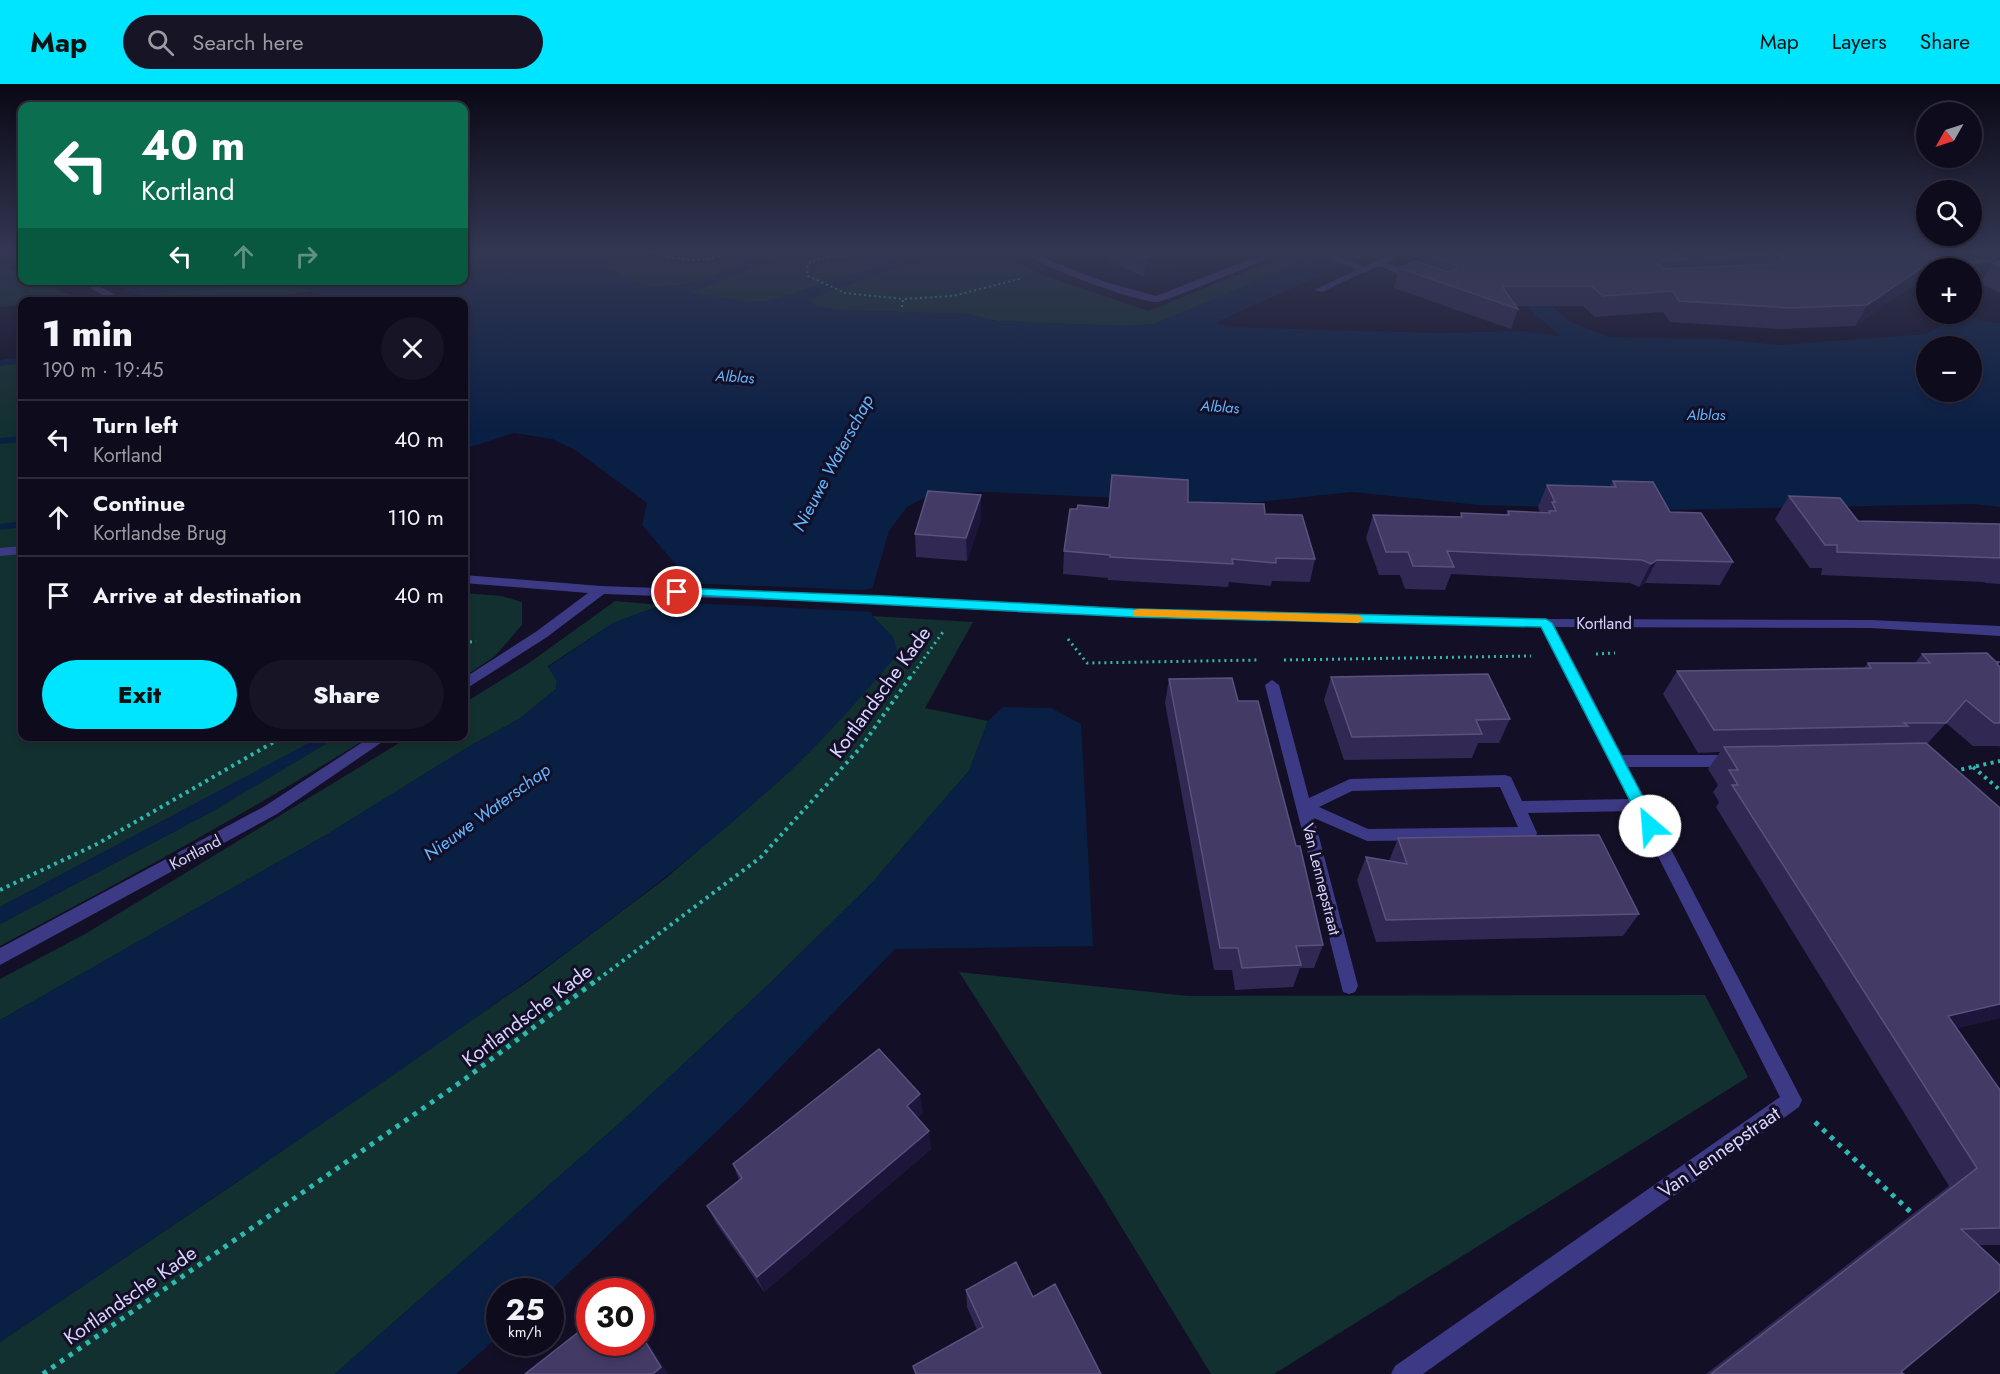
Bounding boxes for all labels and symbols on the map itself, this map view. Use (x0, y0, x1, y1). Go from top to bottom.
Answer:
north arrow (1916, 102, 1982, 168)
water label: Alblas (714, 365, 755, 389)
water label: Nieuwe Waterschap (786, 390, 880, 536)
water label: Alblas (1199, 395, 1240, 419)
water label: Alblas (1686, 404, 1726, 426)
pin (651, 566, 702, 617)
street label: Kortland (1576, 612, 1632, 635)
street label: Kortlandsche Kade (823, 620, 938, 764)
water label: Nieuwe Waterschap (418, 757, 556, 867)
position arrow (1618, 794, 1682, 858)
street label: Van Lennepstraat (1297, 821, 1347, 938)
street label: Kortland (165, 829, 225, 876)
street label: Kortlandsche Kade (456, 957, 599, 1074)
street label: Van Lennepstraat (1652, 1099, 1786, 1205)
street label: Kortlandsche Kade (58, 1239, 203, 1352)
speed limit sign: 30 (576, 1278, 654, 1356)

